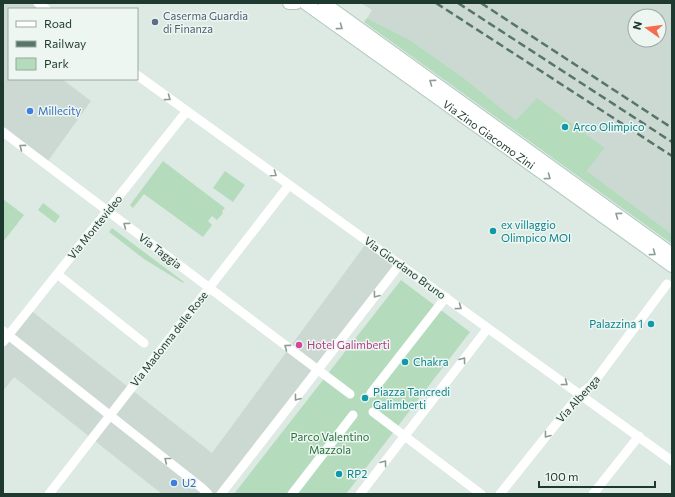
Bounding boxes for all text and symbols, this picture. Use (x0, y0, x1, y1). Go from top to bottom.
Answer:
legend (8, 8, 138, 80)
north arrow (627, 8, 667, 48)
place label: Caserma Guardia di Finanza (163, 9, 248, 35)
text: Road (44, 16, 72, 30)
marker: Caserma Guardia di Finanza (150, 17, 160, 27)
text: N (630, 20, 644, 31)
one-way arrow (336, 22, 343, 30)
text: Railway (44, 36, 86, 50)
text: Park (44, 56, 70, 70)
one-way arrow (430, 79, 437, 86)
one-way arrow (164, 94, 171, 101)
street label: Via Zino Giacomo Zini (441, 97, 538, 172)
place label: Millecity (38, 104, 82, 117)
marker: Millecity (25, 106, 35, 116)
place label: Arco Olimpico (573, 120, 645, 133)
marker: Arco Olimpico (560, 122, 570, 132)
one-way arrow (19, 144, 26, 151)
one-way arrow (270, 169, 277, 176)
one-way arrow (543, 172, 550, 179)
street label: Via Montevideo (65, 192, 125, 261)
one-way arrow (615, 213, 622, 220)
place label: ex villaggio Olimpico MOI (501, 218, 571, 244)
one-way arrow (123, 223, 130, 230)
marker: ex villaggio Olimpico MOI (488, 226, 498, 236)
street label: Via Taggia (136, 230, 184, 271)
street label: Via Giordano Bruno (362, 234, 449, 302)
one-way arrow (649, 248, 656, 256)
street label: Via Madonna delle Rose (127, 288, 210, 389)
one-way arrow (374, 291, 381, 298)
one-way arrow (455, 302, 462, 309)
place label: Palazzina 1 (589, 317, 643, 330)
marker: Palazzina 1 (646, 319, 656, 329)
place label: Hotel Galimberti (307, 338, 390, 351)
marker: Hotel Galimberti (294, 340, 304, 350)
one-way arrow (284, 345, 291, 352)
place label: Chakra (413, 355, 449, 368)
marker: Chakra (400, 357, 410, 367)
one-way arrow (458, 357, 465, 364)
street label: Via Albenga (553, 372, 602, 425)
one-way arrow (560, 378, 567, 385)
place label: Piazza Tancredi Galimberti (373, 385, 450, 411)
marker: Piazza Tancredi Galimberti (360, 393, 370, 403)
one-way arrow (295, 394, 302, 401)
park label: Parco Valentino Mazzola (291, 430, 370, 456)
one-way arrow (544, 431, 551, 438)
one-way arrow (165, 458, 172, 465)
one-way arrow (379, 460, 387, 467)
scale bar (539, 463, 655, 489)
place label: RP2 (347, 467, 367, 480)
marker: RP2 (334, 469, 344, 479)
text: 100 m (545, 469, 579, 483)
place label: U2 (182, 476, 196, 489)
marker: U2 (169, 478, 179, 488)

